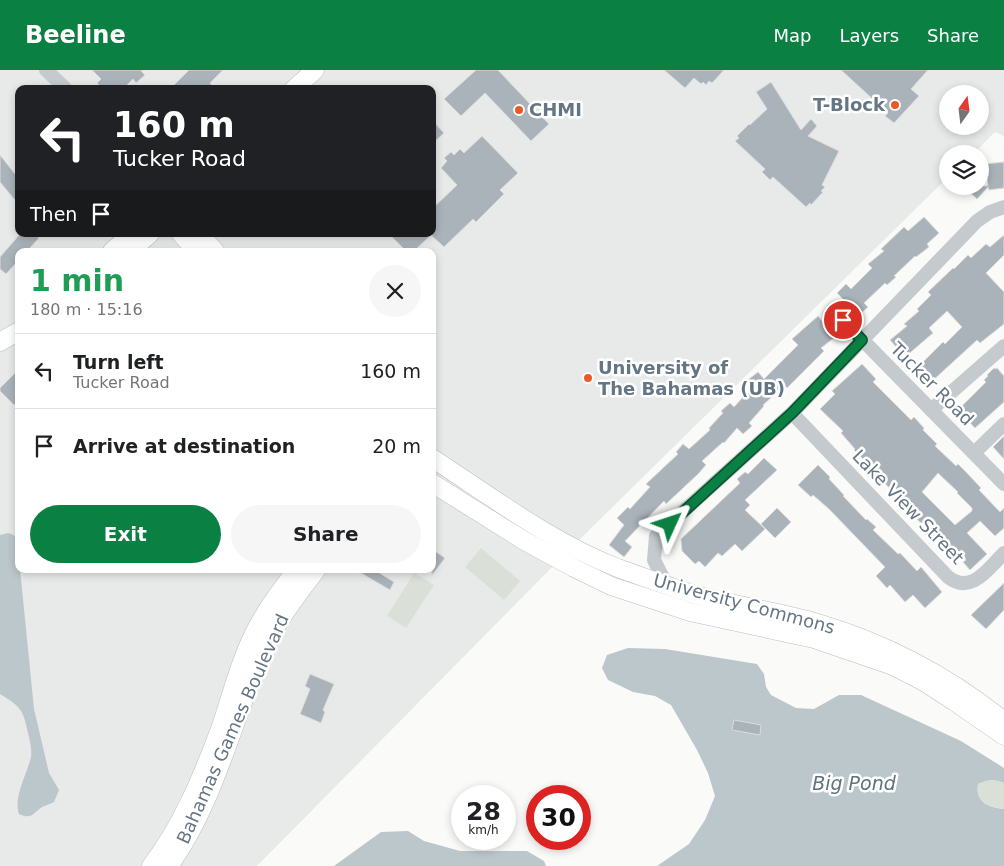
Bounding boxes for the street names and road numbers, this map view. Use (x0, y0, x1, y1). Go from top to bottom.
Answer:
street label: Tucker Road (886, 337, 978, 430)
street label: Lake View Street (848, 445, 968, 568)
street label: University Commons (651, 569, 837, 638)
street label: Bahamas Games Boulevard (172, 611, 293, 847)

